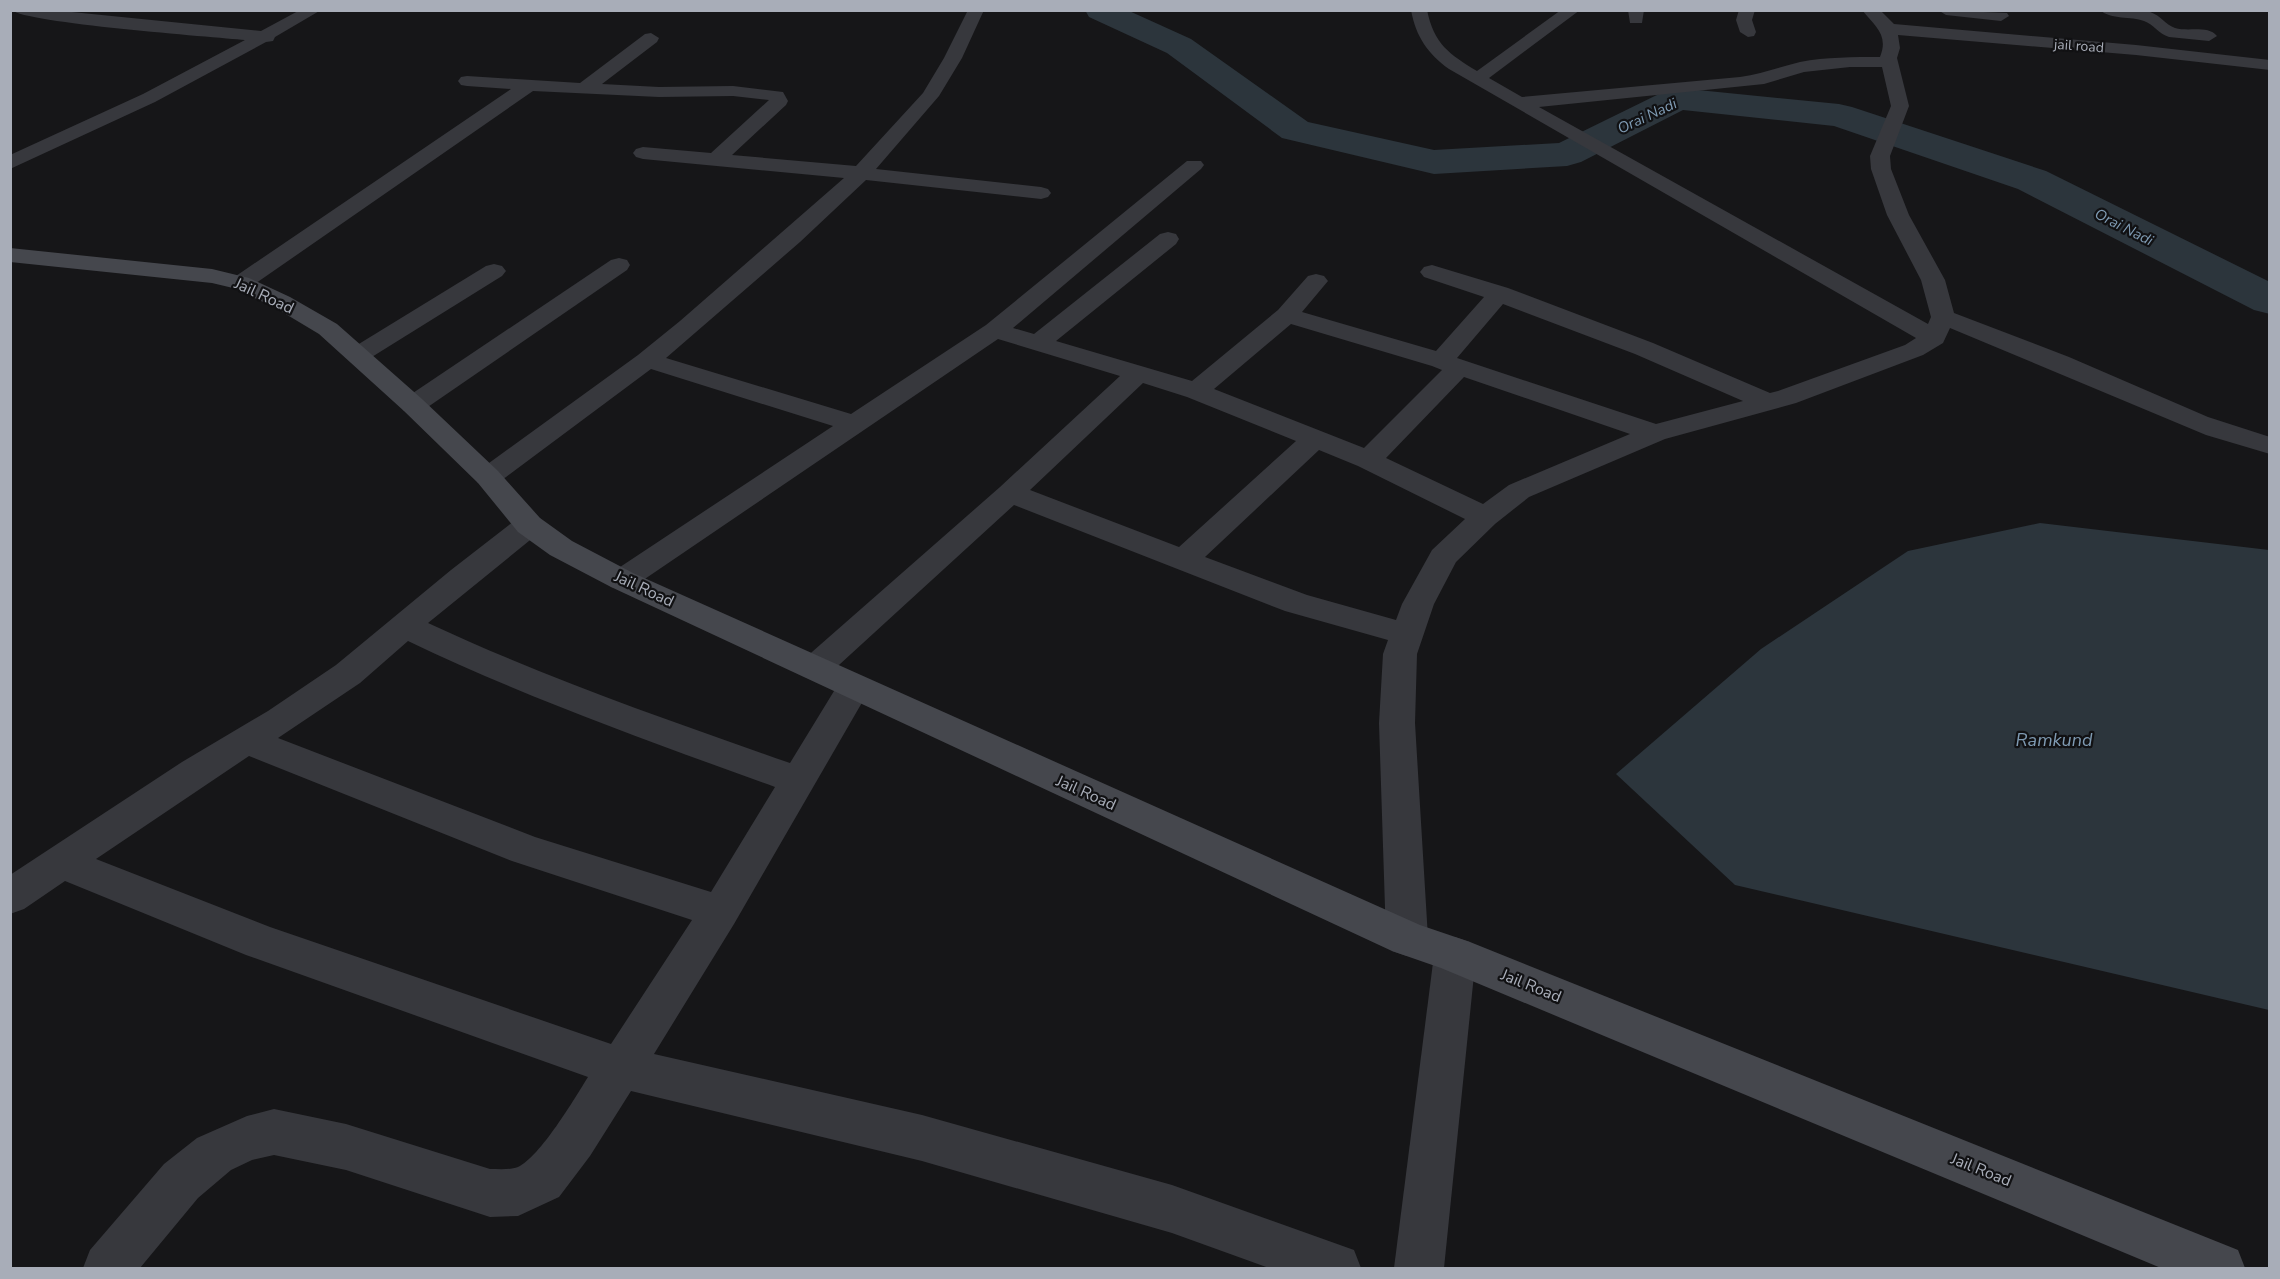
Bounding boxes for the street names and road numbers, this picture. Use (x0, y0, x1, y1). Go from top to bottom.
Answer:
street label: jail road (2052, 35, 2105, 57)
street label: Jail Road (230, 272, 297, 319)
street label: Jail Road (610, 565, 677, 612)
street label: Jail Road (1052, 770, 1119, 816)
street label: Jail Road (1497, 964, 1565, 1008)
street label: Jail Road (1947, 1148, 2015, 1192)

